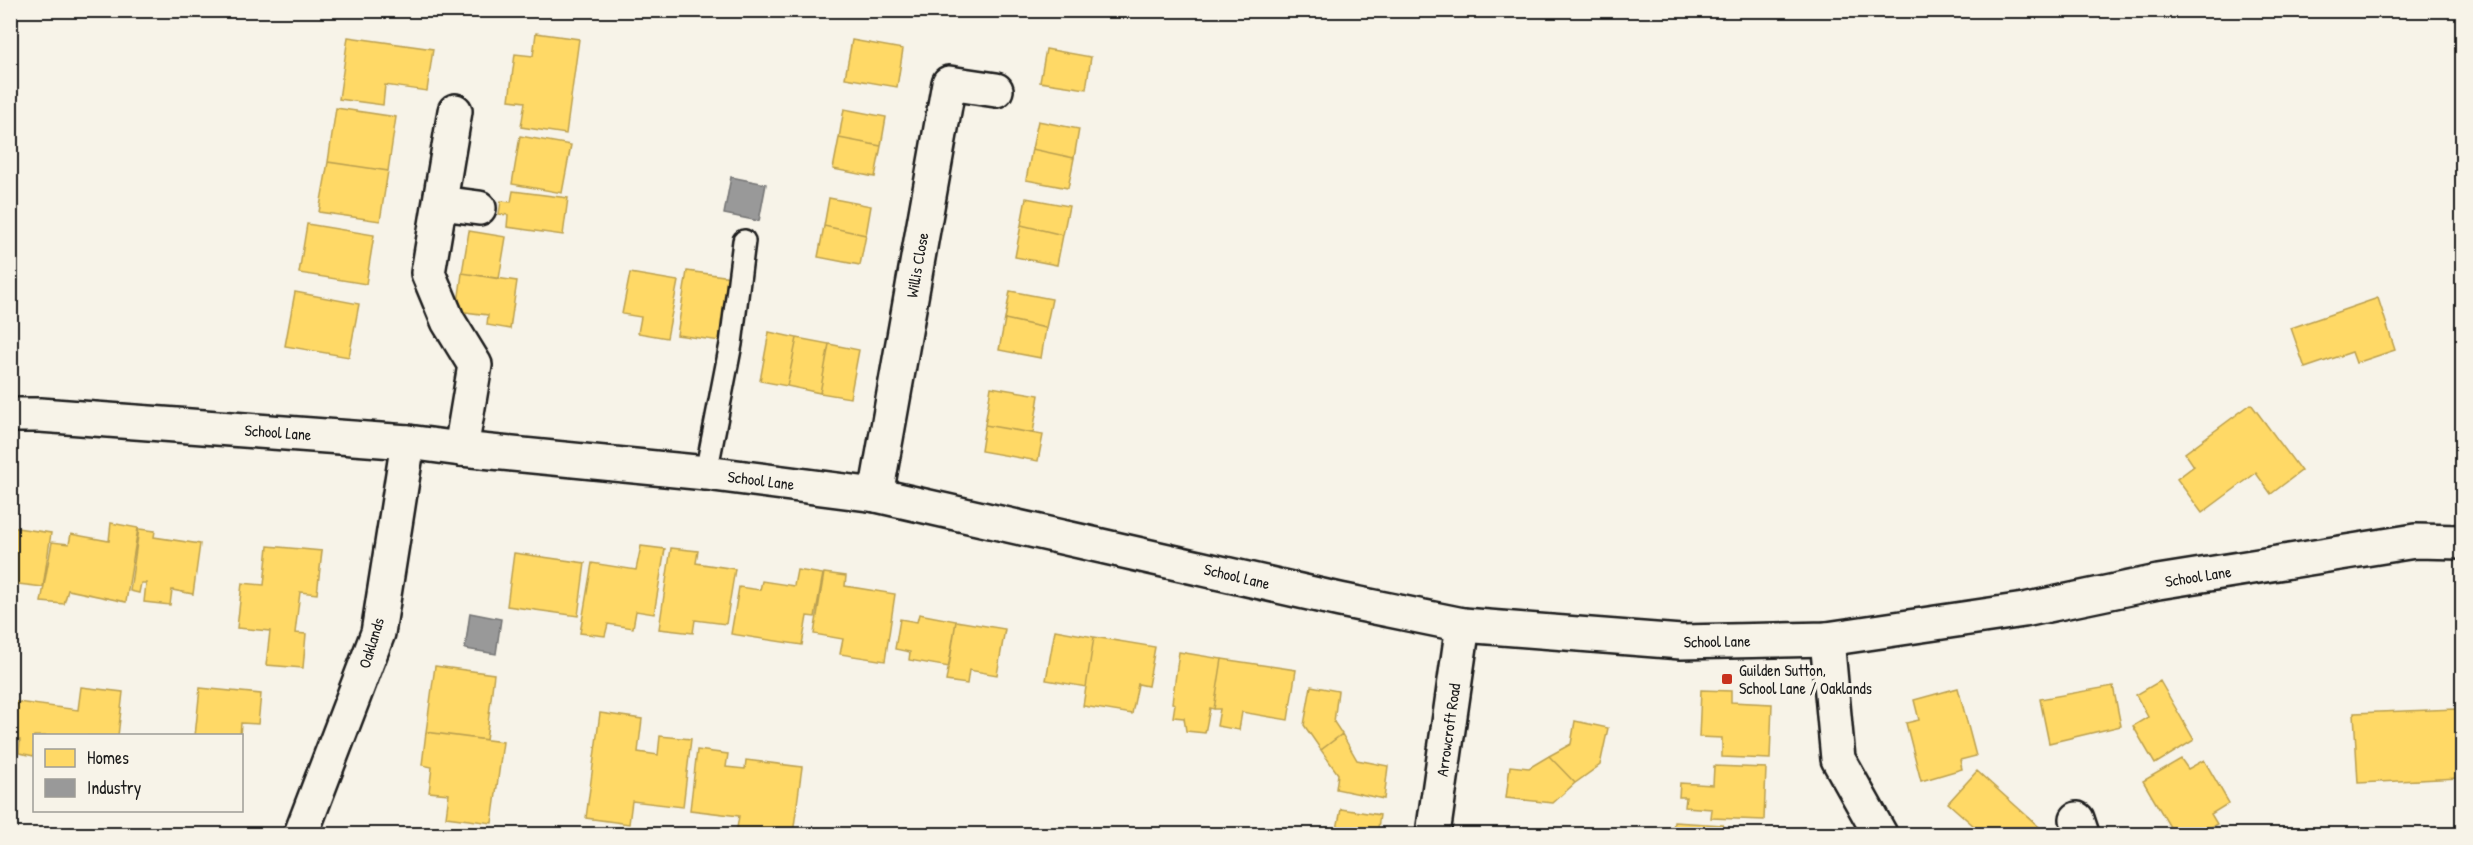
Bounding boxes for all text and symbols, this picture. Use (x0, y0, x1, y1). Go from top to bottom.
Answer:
street label: Willis Close (900, 230, 934, 299)
street label: School Lane (244, 419, 313, 445)
street label: School Lane (726, 465, 796, 495)
street label: School Lane (1202, 558, 1273, 594)
street label: School Lane (2163, 560, 2233, 592)
street label: Oaklands (353, 615, 389, 671)
street label: School Lane (1683, 629, 1751, 653)
place label: Guilden Sutton, School Lane / Oaklands (1739, 659, 1872, 699)
marker: Guilden Sutton, School Lane / Oaklands (1720, 672, 1734, 686)
street label: Arrowcroft Road (1431, 682, 1465, 778)
legend (33, 734, 243, 812)
text: Homes (87, 745, 129, 770)
text: Industry (87, 775, 142, 800)

